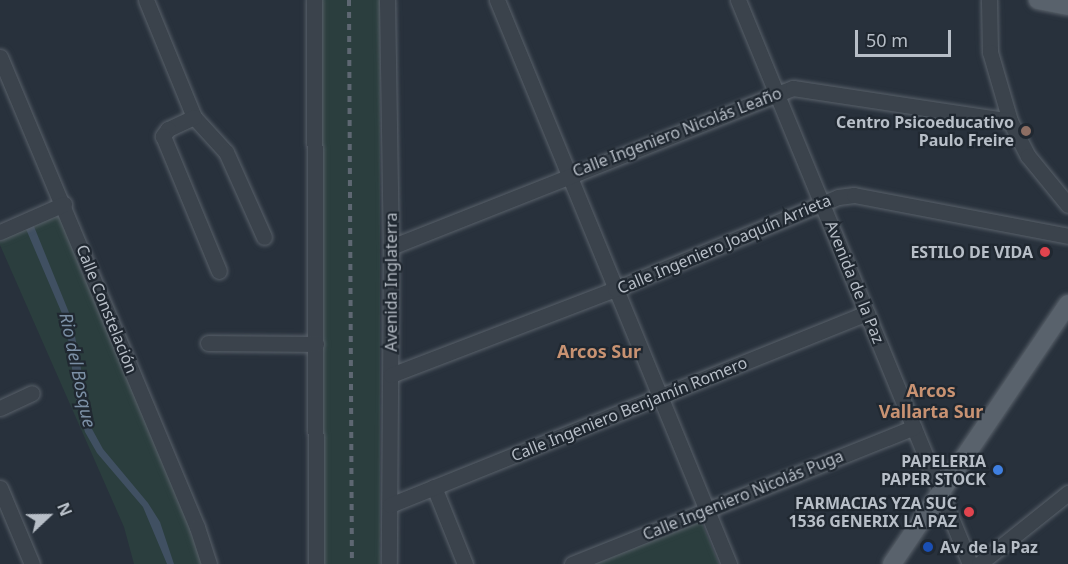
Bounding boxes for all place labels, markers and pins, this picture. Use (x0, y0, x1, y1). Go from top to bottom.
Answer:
place label: Centro Psicoeducativo Paulo Freire (836, 112, 1014, 150)
marker: Centro Psicoeducativo Paulo Freire (1019, 124, 1033, 138)
place label: ESTILO DE VIDA (910, 242, 1033, 262)
marker: ESTILO DE VIDA (1038, 245, 1052, 259)
place label: PAPELERIA PAPER STOCK (881, 451, 986, 489)
marker: PAPELERIA PAPER STOCK (991, 463, 1005, 477)
place label: FARMACIAS YZA SUC 1536 GENERIX LA PAZ (788, 493, 957, 531)
marker: FARMACIAS YZA SUC 1536 GENERIX LA PAZ (962, 505, 976, 519)
place label: Av. de la Paz (940, 537, 1038, 557)
marker: Av. de la Paz (921, 540, 935, 554)

